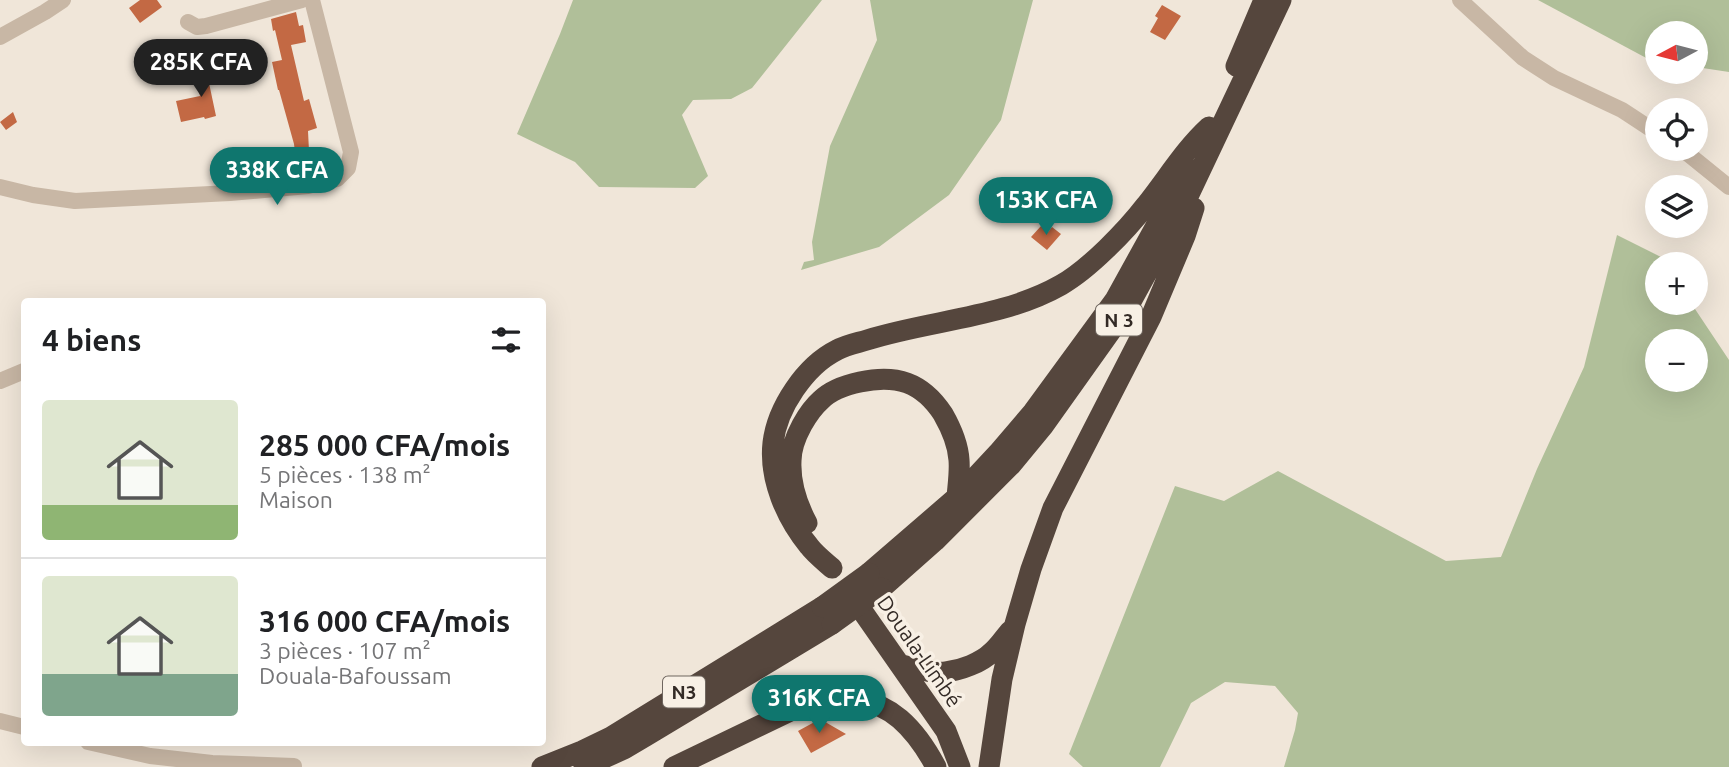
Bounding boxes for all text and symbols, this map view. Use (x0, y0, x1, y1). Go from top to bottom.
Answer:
north arrow (1645, 21, 1708, 84)
map controls (1645, 21, 1708, 392)
pin: 285K CFA (129, 40, 273, 99)
text: 285K CFA (150, 49, 252, 74)
button: locate (1645, 98, 1708, 161)
pin: 338K CFA (205, 148, 349, 207)
text: 338K CFA (226, 157, 328, 182)
button: layers (1645, 175, 1708, 238)
pin: 153K CFA (974, 177, 1118, 237)
text: 153K CFA (995, 187, 1097, 212)
button: + (1645, 252, 1708, 315)
road number: N 3 (1096, 304, 1142, 336)
icon: filters (487, 321, 525, 359)
text: 4 biens (42, 323, 141, 357)
button: − (1645, 329, 1708, 392)
icon: home (98, 428, 182, 512)
text: 285 000 CFA/mois (259, 428, 510, 462)
text: 5 pièces · 138 m² (259, 462, 431, 487)
text: Maison (259, 487, 333, 512)
street label: Douala-Limbé (873, 591, 967, 711)
icon: home (98, 604, 182, 688)
text: 316 000 CFA/mois (259, 604, 510, 638)
text: 3 pièces · 107 m² (259, 638, 431, 663)
text: Douala-Bafoussam (259, 663, 452, 688)
pin: 316K CFA (747, 676, 891, 735)
road number: N3 (663, 677, 705, 708)
text: 316K CFA (768, 685, 870, 710)

